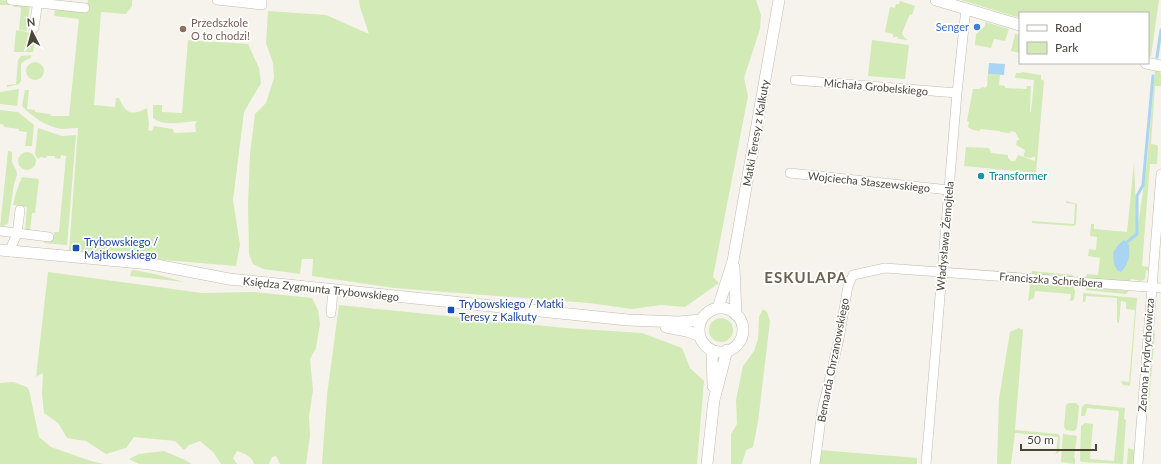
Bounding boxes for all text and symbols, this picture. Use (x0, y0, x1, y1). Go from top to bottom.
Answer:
north arrow (12, 12, 52, 52)
legend (1019, 12, 1149, 64)
text: N (26, 15, 36, 28)
place label: Przedszkole O to chodzi! (191, 16, 250, 42)
place label: Senger (936, 20, 969, 33)
text: Road (1055, 20, 1082, 35)
marker: Senger (972, 22, 982, 32)
marker: Przedszkole O to chodzi! (178, 24, 188, 34)
text: Park (1055, 40, 1079, 55)
street label: Michała Grobelskiego (823, 75, 929, 98)
street label: Matki Teresy z Kalkuty (740, 78, 771, 187)
street label: Wojciecha Staszewskiego (807, 169, 931, 194)
place label: Transformer (989, 169, 1047, 182)
marker: Transformer (976, 171, 986, 181)
street label: Władysława Żemojtela (933, 180, 956, 291)
place label: Trybowskiego / Majtkowskiego (84, 235, 158, 261)
marker: Trybowskiego / Majtkowskiego (71, 243, 81, 253)
district label: ESKULAPA (764, 268, 848, 286)
street label: Franciszka Schreibera (999, 269, 1103, 290)
street label: Księdza Zygmunta Trybowskiego (242, 274, 400, 303)
place label: Trybowskiego / Matki Teresy z Kalkuty (459, 297, 564, 323)
street label: Bernarda Chrzanowskiego (814, 297, 851, 423)
street label: Zenona Frydrychowicza (1135, 297, 1156, 412)
marker: Trybowskiego / Matki Teresy z Kalkuty (446, 305, 456, 315)
scale bar (1021, 426, 1096, 452)
text: 50 m (1027, 432, 1054, 447)

